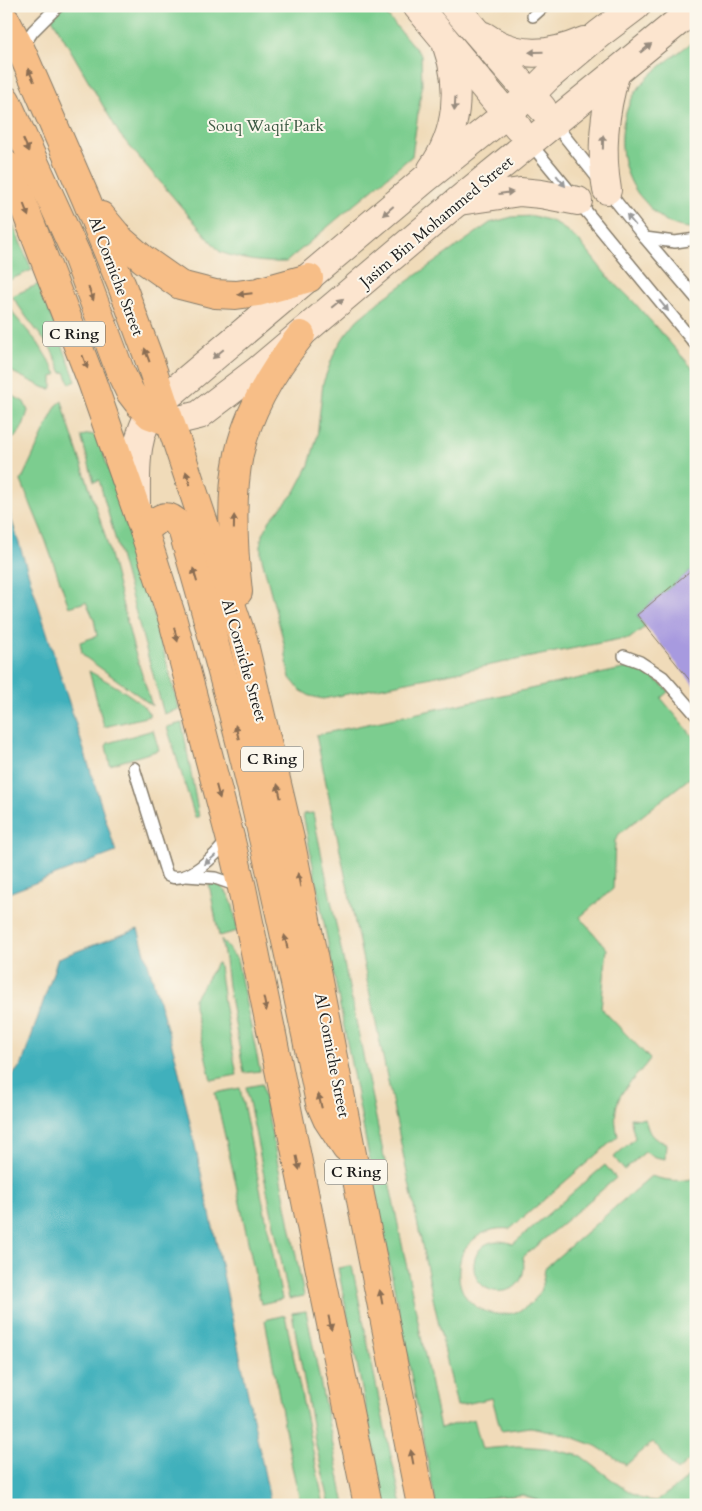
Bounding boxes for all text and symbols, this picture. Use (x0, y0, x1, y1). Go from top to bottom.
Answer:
one-way arrow (640, 43, 652, 54)
one-way arrow (528, 49, 544, 57)
one-way arrow (27, 68, 35, 82)
one-way arrow (451, 97, 459, 113)
park label: Souq Waqif Park (208, 115, 324, 137)
one-way arrow (599, 133, 607, 149)
one-way arrow (23, 138, 31, 152)
street label: Jasim Bin Mohammed Street (354, 151, 518, 294)
one-way arrow (555, 174, 566, 187)
one-way arrow (498, 189, 514, 197)
one-way arrow (22, 203, 30, 218)
one-way arrow (382, 205, 395, 216)
street label: Al Corniche Street (83, 214, 149, 339)
one-way arrow (625, 214, 636, 227)
one-way arrow (87, 287, 95, 302)
one-way arrow (237, 290, 253, 298)
one-way arrow (331, 298, 344, 309)
one-way arrow (658, 299, 669, 312)
road number: C Ring (43, 322, 105, 346)
one-way arrow (143, 347, 151, 362)
one-way arrow (212, 349, 225, 360)
one-way arrow (81, 354, 89, 369)
one-way arrow (184, 470, 192, 485)
one-way arrow (230, 514, 238, 530)
one-way arrow (191, 568, 199, 583)
street label: Al Corniche Street (216, 597, 272, 724)
one-way arrow (173, 627, 181, 642)
one-way arrow (233, 725, 241, 740)
road number: C Ring (241, 746, 303, 772)
one-way arrow (214, 784, 222, 799)
one-way arrow (275, 784, 283, 799)
one-way arrow (204, 854, 217, 865)
one-way arrow (294, 872, 302, 888)
one-way arrow (282, 934, 290, 949)
street label: Al Corniche Street (309, 991, 355, 1119)
one-way arrow (262, 997, 270, 1013)
one-way arrow (316, 1093, 324, 1108)
one-way arrow (294, 1156, 302, 1171)
road number: C Ring (325, 1160, 387, 1184)
one-way arrow (376, 1289, 384, 1305)
one-way arrow (327, 1315, 335, 1331)
one-way arrow (408, 1449, 416, 1465)

